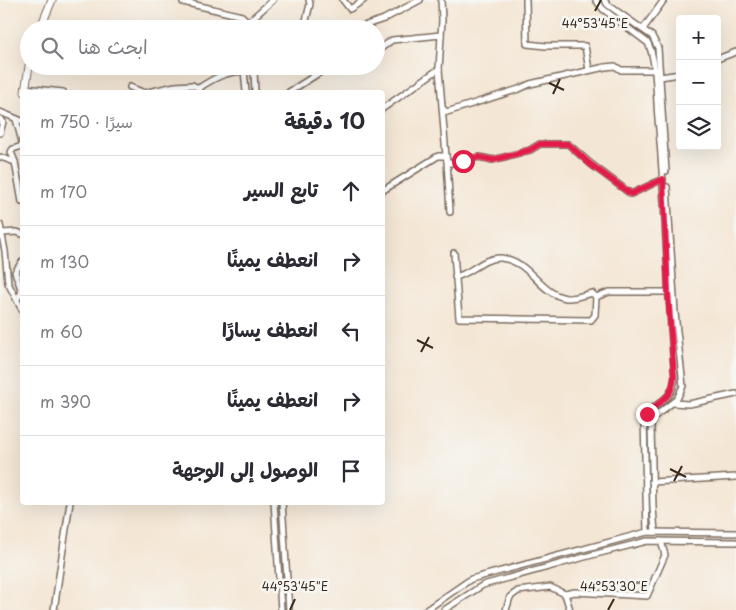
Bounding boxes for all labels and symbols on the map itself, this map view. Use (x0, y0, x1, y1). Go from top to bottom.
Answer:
text: 44°53'45"E (562, 14, 628, 32)
route start (452, 150, 475, 173)
route end (636, 403, 659, 426)
text: 44°53'45"E (262, 577, 328, 595)
text: 44°53'30"E (580, 577, 648, 595)

